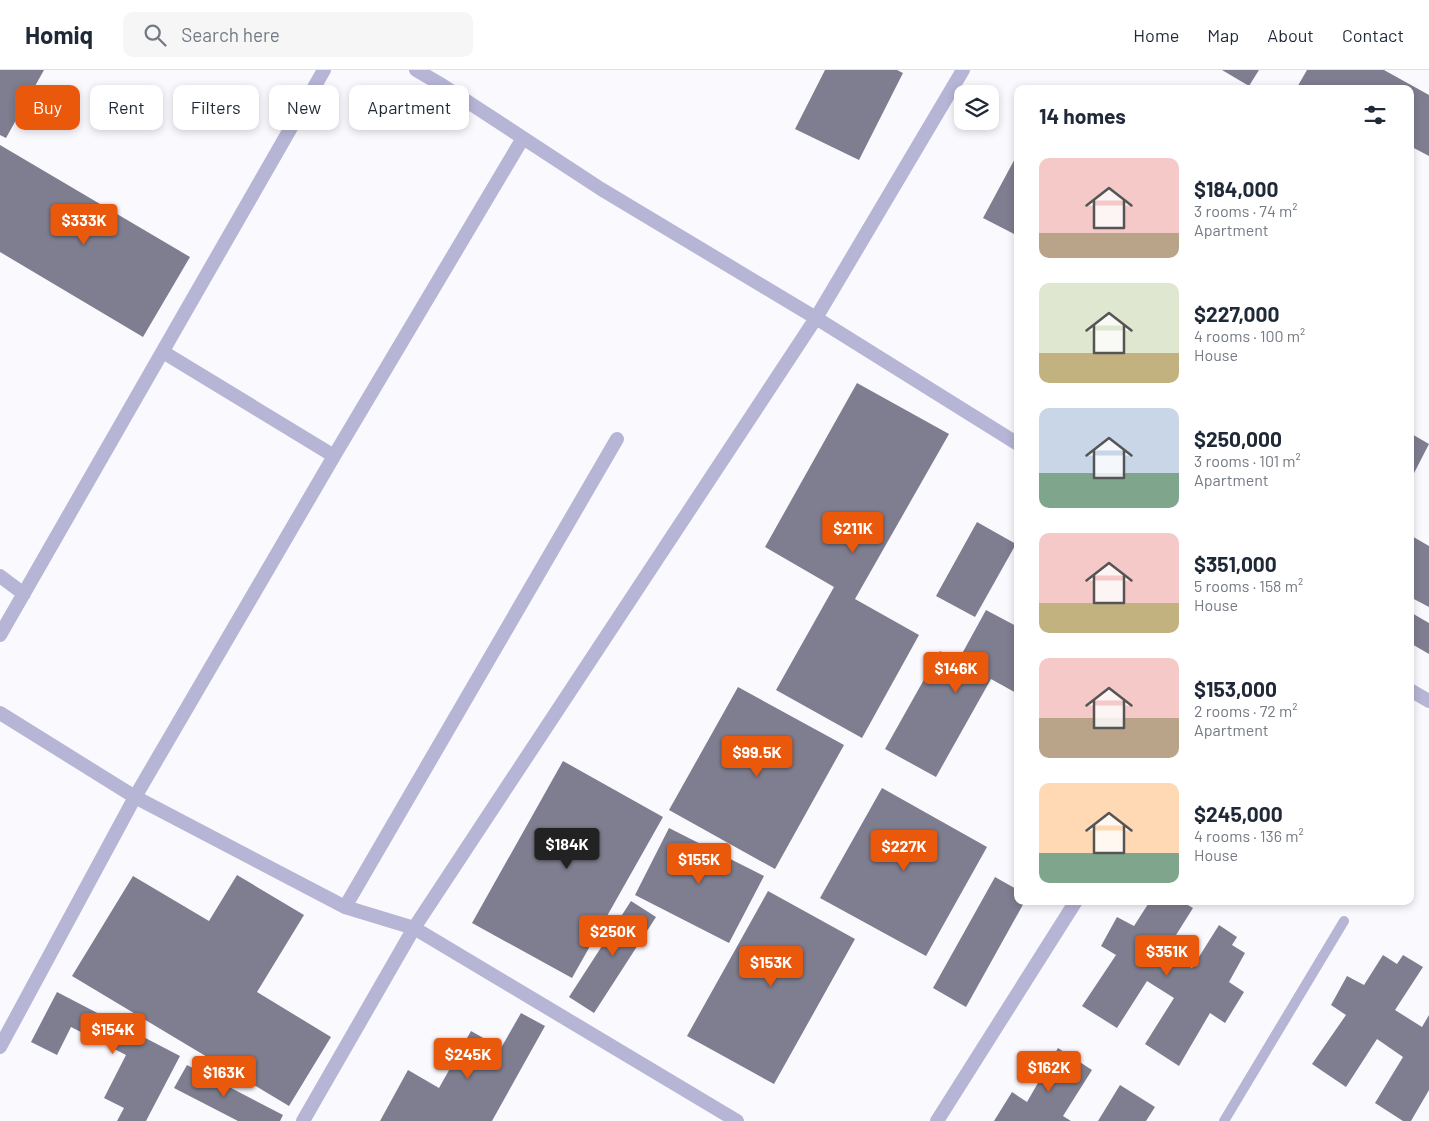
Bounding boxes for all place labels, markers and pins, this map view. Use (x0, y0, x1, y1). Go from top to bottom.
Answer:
pin: $333K (49, 204, 119, 246)
pin: $211K (818, 512, 888, 554)
pin: $146K (921, 652, 991, 694)
pin: $99.5K (716, 736, 798, 778)
pin: $184K (532, 828, 602, 870)
pin: $227K (869, 830, 939, 872)
pin: $155K (664, 842, 734, 885)
pin: $250K (578, 914, 648, 957)
pin: $351K (1132, 934, 1202, 977)
pin: $153K (736, 946, 806, 988)
pin: $154K (78, 1012, 148, 1055)
pin: $245K (433, 1038, 503, 1080)
pin: $162K (1014, 1050, 1084, 1093)
pin: $163K (189, 1056, 259, 1098)

